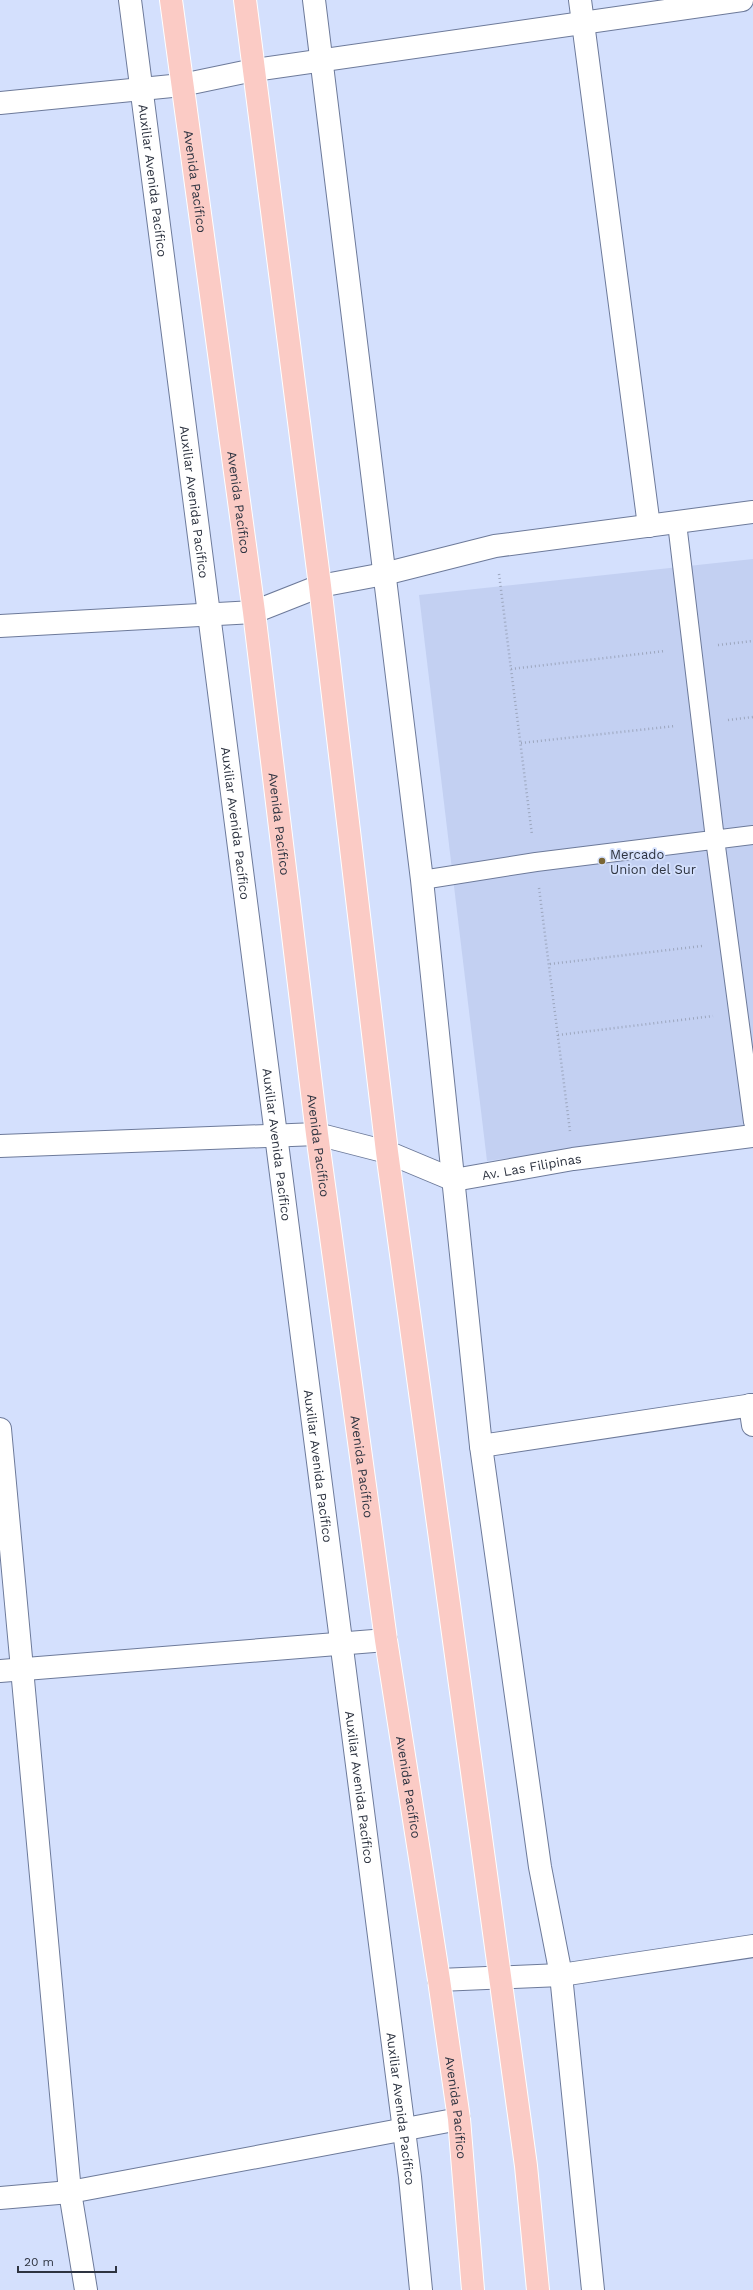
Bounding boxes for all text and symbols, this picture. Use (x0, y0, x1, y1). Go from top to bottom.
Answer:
street label: Auxiliar Avenida Pacífico (136, 103, 171, 258)
street label: Avenida Pacífico (181, 129, 210, 234)
street label: Auxiliar Avenida Pacífico (177, 425, 212, 579)
street label: Avenida Pacífico (225, 450, 254, 555)
street label: Auxiliar Avenida Pacífico (219, 746, 253, 901)
street label: Avenida Pacífico (266, 772, 293, 876)
place label: Mercado Union del Sur (610, 847, 696, 877)
marker: Mercado Union del Sur (597, 856, 607, 866)
street label: Auxiliar Avenida Pacífico (260, 1067, 294, 1222)
street label: Avenida Pacífico (305, 1093, 333, 1198)
street label: Av. Las Filipinas (481, 1150, 583, 1182)
street label: Auxiliar Avenida Pacífico (301, 1389, 336, 1543)
street label: Avenida Pacífico (348, 1414, 377, 1519)
street label: Auxiliar Avenida Pacífico (343, 1710, 377, 1865)
street label: Avenida Pacífico (394, 1735, 424, 1840)
street label: Auxiliar Avenida Pacífico (384, 2031, 418, 2186)
street label: Avenida Pacífico (443, 2055, 470, 2160)
scale bar (18, 2248, 116, 2274)
text: 20 m (24, 2255, 54, 2269)

